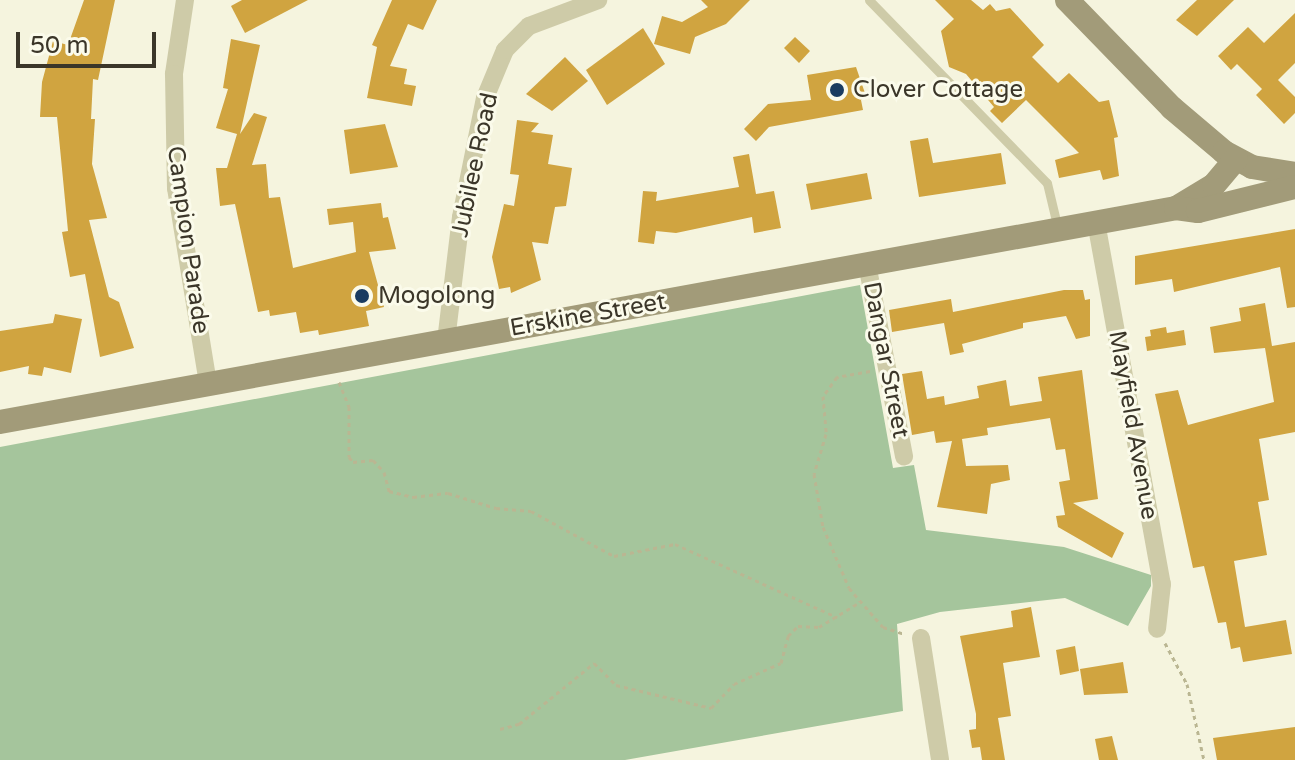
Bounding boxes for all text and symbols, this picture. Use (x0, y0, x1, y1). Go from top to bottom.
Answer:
scale bar (20, 16, 160, 66)
text: 50 m (30, 31, 88, 60)
place label: Clover Cottage (853, 76, 1023, 104)
marker: Clover Cottage (828, 81, 846, 99)
street label: Jubilee Road (446, 90, 504, 240)
street label: Campion Parade (161, 144, 215, 336)
street label: Dangar Street (857, 279, 915, 441)
place label: Mogolong (378, 282, 496, 310)
marker: Mogolong (353, 287, 371, 305)
street label: Erskine Street (508, 287, 668, 343)
street label: Mayfield Avenue (1102, 328, 1164, 522)

